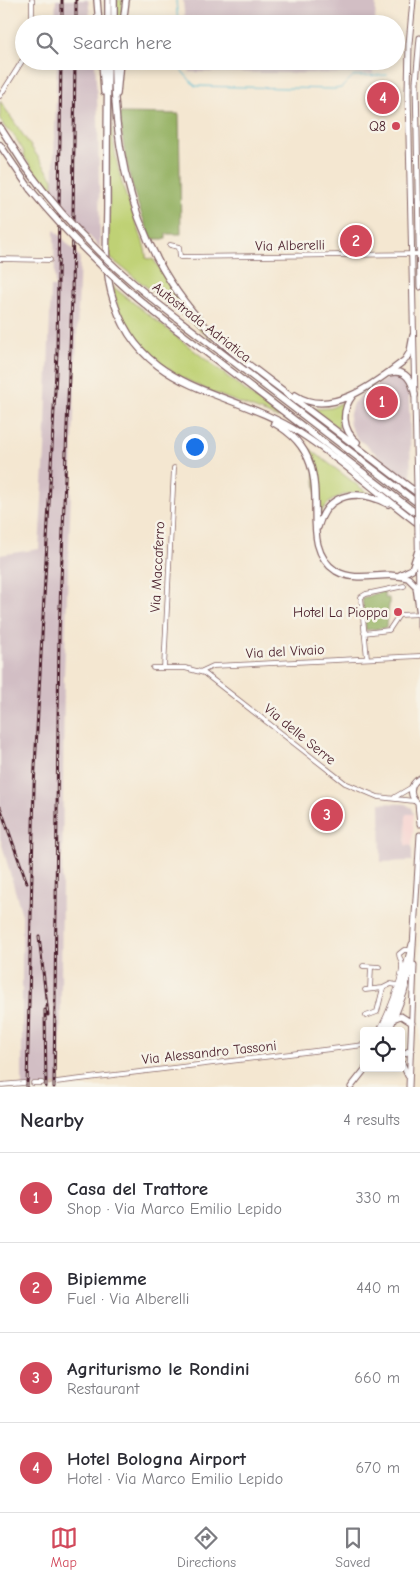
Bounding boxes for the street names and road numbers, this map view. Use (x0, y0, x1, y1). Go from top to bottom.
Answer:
street label: Via Alberelli (255, 236, 325, 255)
street label: Autostrada Adriatica (149, 279, 254, 366)
street label: Via Maccaferro (147, 521, 168, 613)
street label: Via del Vivaio (245, 641, 325, 662)
street label: Via delle Serre (260, 700, 339, 769)
street label: Via Alessandro Tassoni (141, 1037, 277, 1068)

